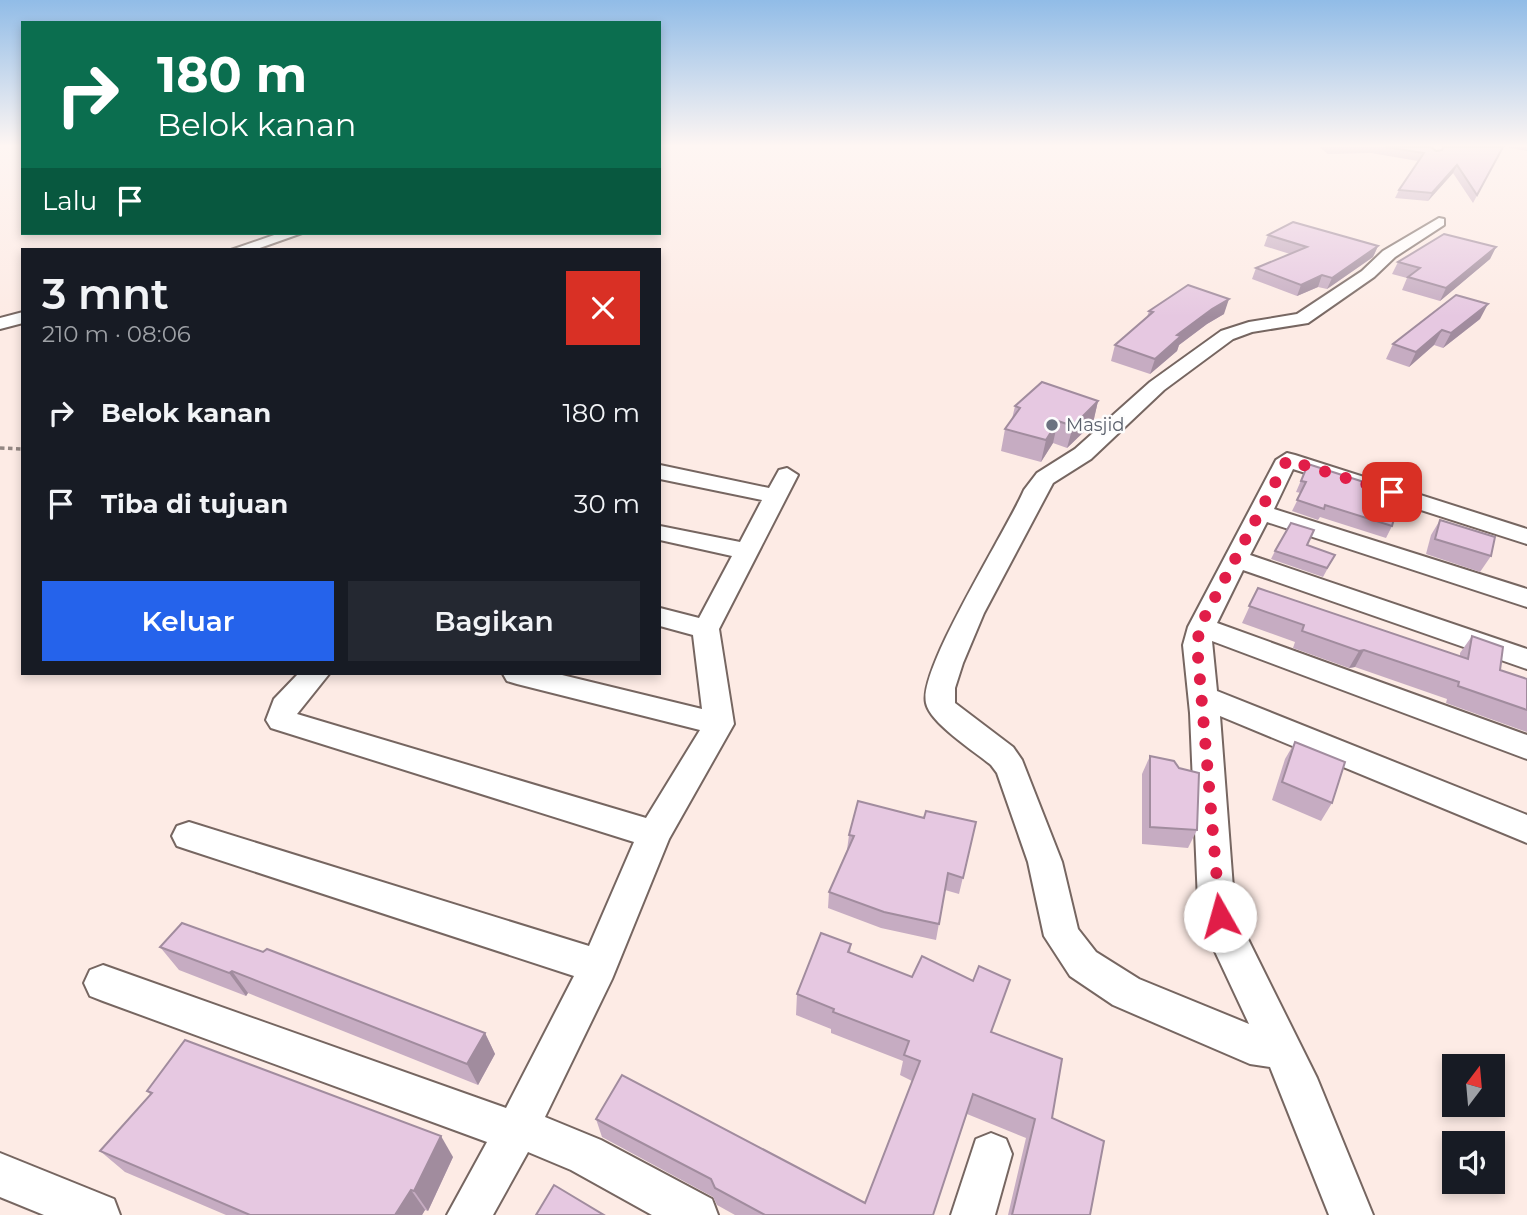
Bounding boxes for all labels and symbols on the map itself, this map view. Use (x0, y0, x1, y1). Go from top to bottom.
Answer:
place label: Masjid (1066, 414, 1125, 436)
marker: Masjid (1044, 417, 1060, 433)
pin (1362, 462, 1422, 522)
position arrow (1183, 879, 1257, 953)
north arrow (1442, 1054, 1505, 1116)

